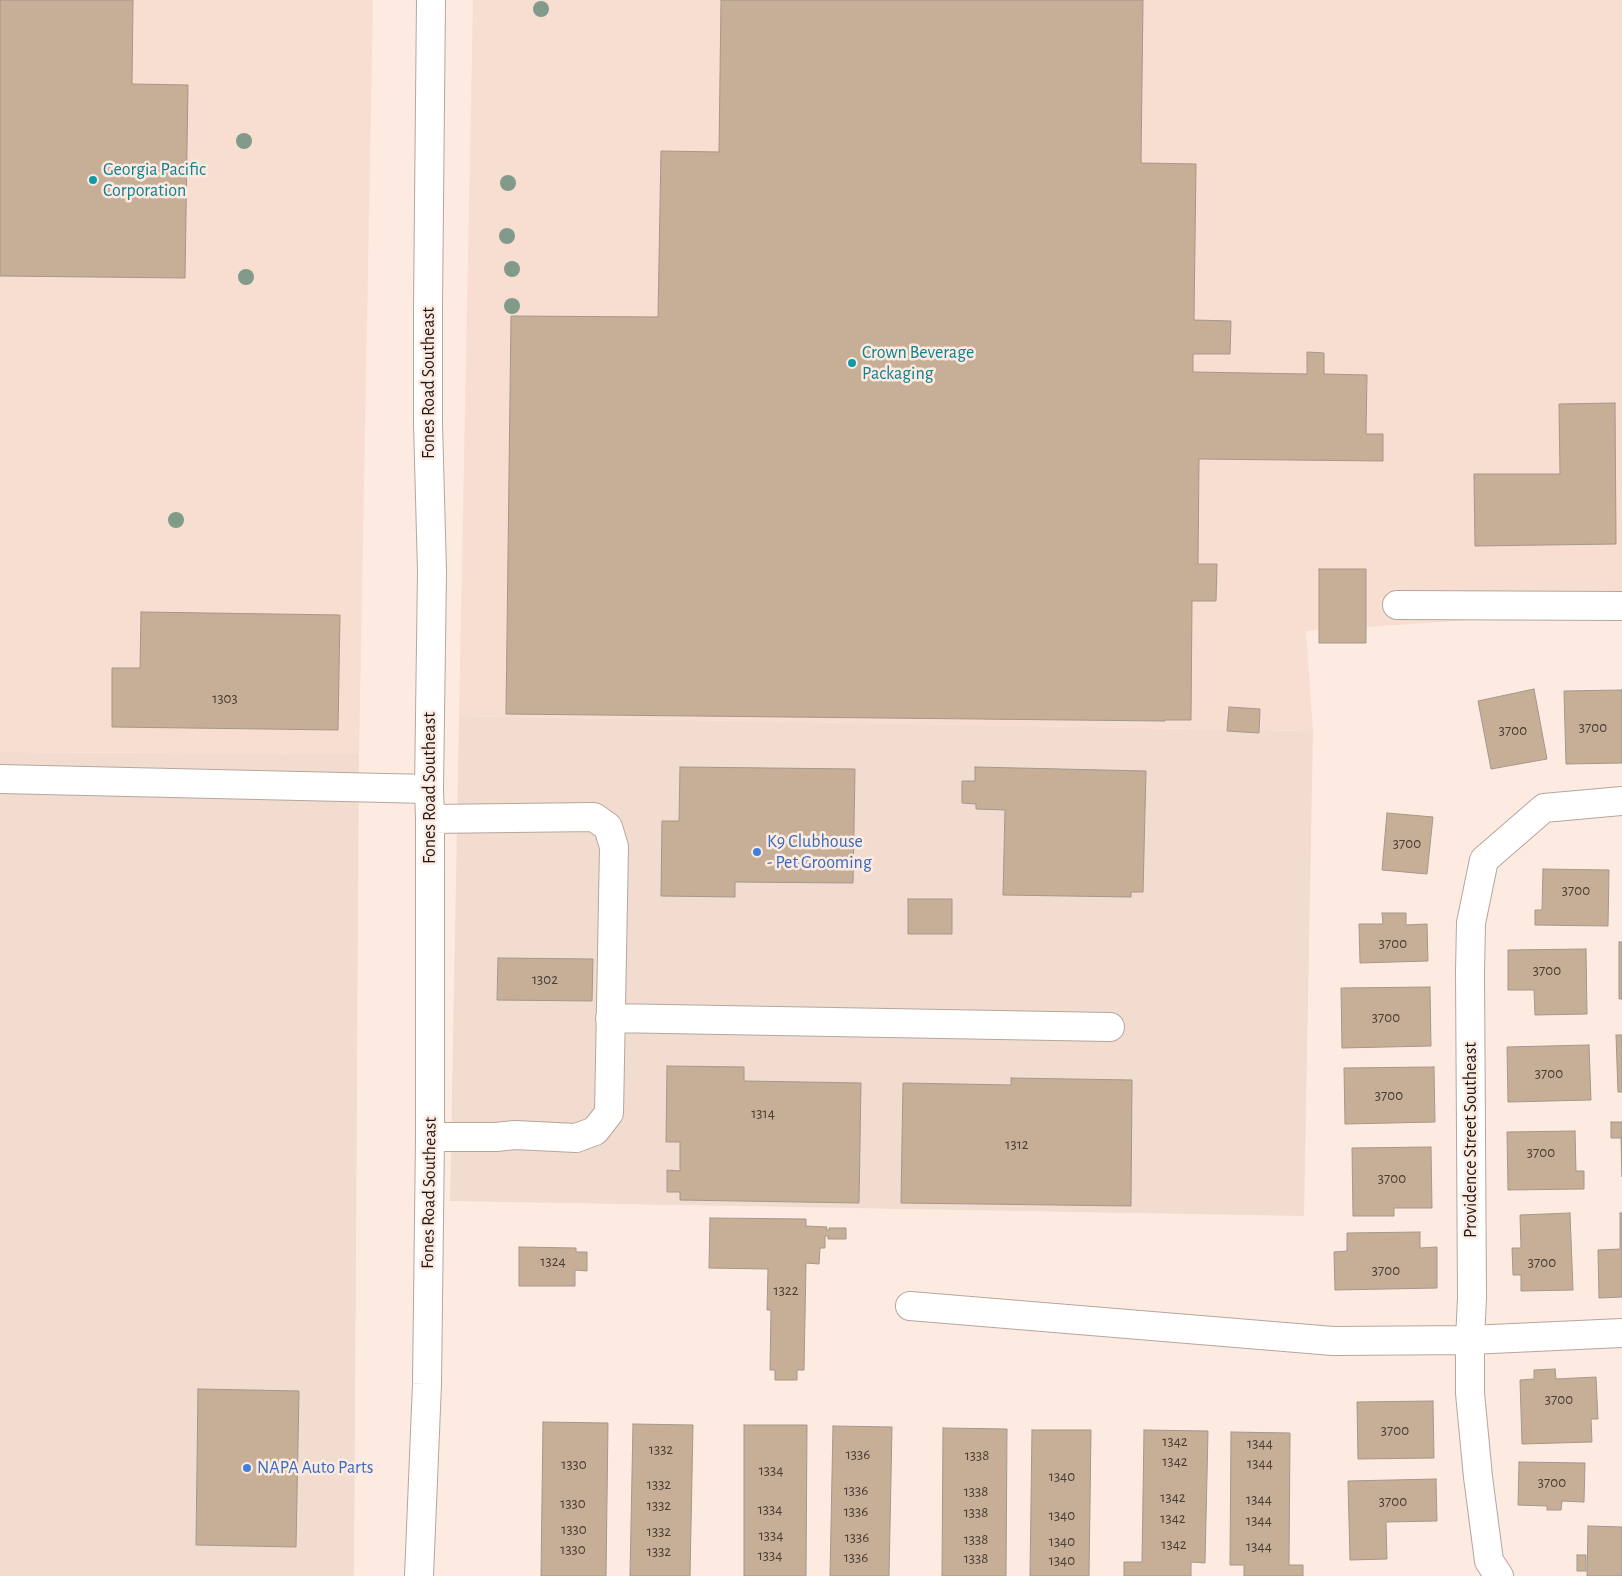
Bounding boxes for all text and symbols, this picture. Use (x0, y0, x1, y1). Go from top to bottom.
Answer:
place label: Georgia Pacific Corporation (103, 159, 206, 202)
marker: Georgia Pacific Corporation (87, 174, 99, 186)
street label: Fones Road Southeast (418, 307, 440, 459)
place label: Crown Beverage Packaging (862, 342, 974, 384)
marker: Crown Beverage Packaging (846, 357, 858, 369)
house number: 1303 (212, 689, 238, 707)
street label: Fones Road Southeast (419, 712, 441, 864)
house number: 3700 (1579, 718, 1607, 736)
house number: 3700 (1499, 721, 1527, 739)
place label: K9 Clubhouse - Pet Grooming (767, 831, 872, 874)
house number: 3700 (1393, 834, 1421, 852)
marker: K9 Clubhouse - Pet Grooming (751, 846, 763, 858)
house number: 3700 (1562, 881, 1590, 899)
house number: 3700 (1379, 934, 1407, 952)
house number: 3700 (1533, 961, 1561, 979)
house number: 1302 (532, 970, 558, 988)
house number: 3700 (1372, 1008, 1400, 1026)
street label: Providence Street Southeast (1460, 1042, 1482, 1238)
house number: 3700 (1535, 1064, 1563, 1082)
house number: 3700 (1375, 1086, 1403, 1104)
house number: 1314 (751, 1104, 775, 1122)
street label: Fones Road Southeast (417, 1117, 441, 1269)
house number: 1312 (1005, 1135, 1029, 1153)
house number: 3700 (1527, 1143, 1555, 1161)
house number: 3700 (1378, 1169, 1406, 1187)
house number: 1324 (540, 1252, 566, 1270)
house number: 3700 (1528, 1253, 1556, 1271)
house number: 3700 (1372, 1261, 1400, 1279)
house number: 1322 (774, 1281, 798, 1299)
house number: 3700 (1545, 1390, 1573, 1408)
house number: 3700 (1381, 1421, 1409, 1439)
house number: 1342 (1162, 1432, 1188, 1450)
house number: 1344 (1247, 1434, 1273, 1452)
house number: 1332 (649, 1440, 673, 1458)
house number: 1336 (846, 1445, 870, 1463)
house number: 1338 (965, 1446, 989, 1464)
house number: 1342 (1162, 1452, 1188, 1470)
house number: 1344 (1247, 1454, 1273, 1472)
house number: 1330 (561, 1455, 587, 1473)
place label: NAPA Auto Parts (257, 1457, 373, 1479)
house number: 1334 (759, 1461, 783, 1479)
marker: NAPA Auto Parts (241, 1462, 253, 1474)
house number: 1340 (1049, 1467, 1075, 1485)
house number: 3700 (1538, 1473, 1566, 1491)
house number: 1332 (647, 1475, 671, 1493)
house number: 1336 (844, 1481, 868, 1499)
house number: 1338 (964, 1482, 988, 1500)
house number: 1342 (1160, 1488, 1186, 1506)
house number: 1344 (1246, 1490, 1272, 1508)
house number: 3700 (1379, 1492, 1407, 1510)
house number: 1330 (560, 1494, 586, 1512)
house number: 1332 (647, 1496, 671, 1514)
house number: 1334 (758, 1500, 782, 1518)
house number: 1336 (844, 1502, 868, 1520)
house number: 1338 (964, 1503, 988, 1521)
house number: 1340 (1049, 1506, 1075, 1524)
house number: 1342 (1160, 1509, 1186, 1527)
house number: 1344 (1246, 1511, 1272, 1529)
house number: 1330 (561, 1520, 587, 1538)
house number: 1332 (647, 1522, 671, 1540)
house number: 1334 (759, 1526, 783, 1544)
house number: 1336 (845, 1528, 869, 1546)
house number: 1338 (964, 1530, 988, 1548)
house number: 1340 (1049, 1532, 1075, 1550)
house number: 1342 (1161, 1535, 1187, 1553)
house number: 1344 (1246, 1537, 1272, 1555)
house number: 1330 (560, 1540, 586, 1558)
house number: 1332 (647, 1542, 671, 1560)
house number: 1334 (758, 1546, 782, 1564)
house number: 1336 (844, 1548, 868, 1566)
house number: 1338 (964, 1549, 988, 1567)
house number: 1340 (1049, 1551, 1075, 1569)

